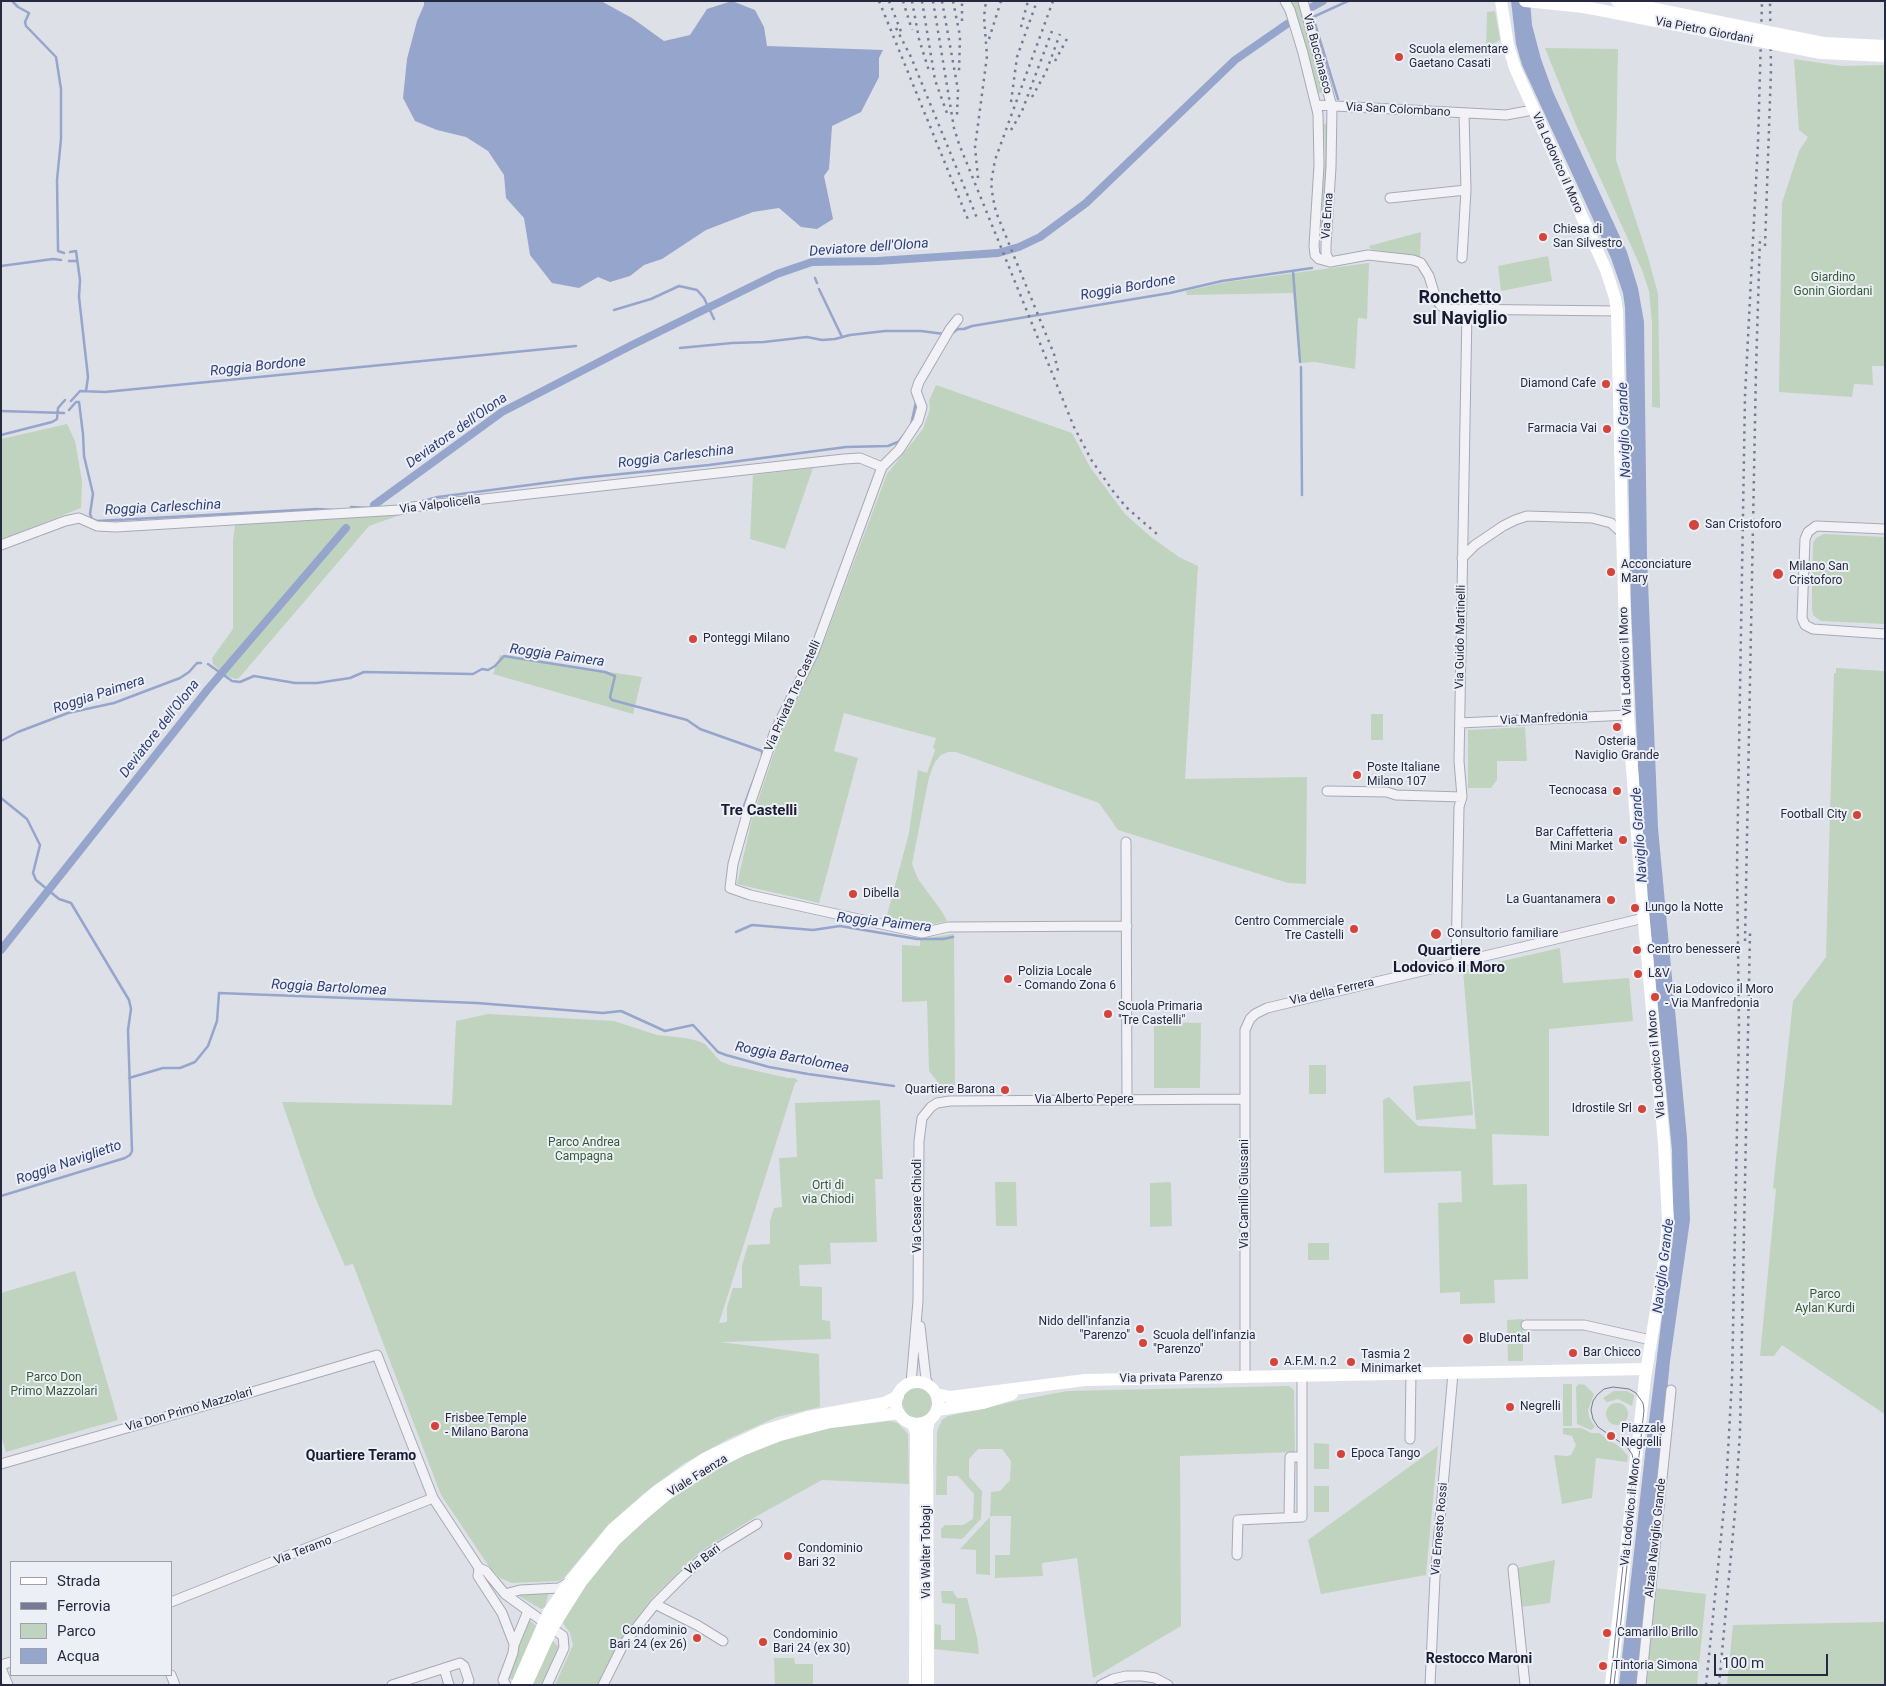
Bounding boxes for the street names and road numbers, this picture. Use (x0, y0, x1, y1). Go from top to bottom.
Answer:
street label: Via Buccinasco (1299, 12, 1335, 96)
street label: Via Pietro Giordani (1654, 14, 1754, 48)
street label: Via San Colombano (1345, 100, 1451, 120)
street label: Via Lodovico il Moro (1528, 110, 1586, 216)
street label: Via Enna (1319, 192, 1337, 240)
street label: Via Valpolicella (399, 493, 481, 517)
street label: Via Guido Martinelli (1453, 585, 1469, 689)
street label: Via Lodovico il Moro (1617, 606, 1635, 716)
street label: Via Privata Tre Castelli (762, 638, 824, 754)
street label: Via Manfredonia (1500, 710, 1588, 728)
street label: Via della Ferrera (1288, 975, 1376, 1009)
street label: Via Lodovico il Moro (1645, 1009, 1669, 1119)
street label: Via Alberto Pepere (1034, 1093, 1134, 1107)
street label: Via Camillo Giussani (1238, 1139, 1252, 1249)
street label: Via Cesare Chiodi (911, 1159, 925, 1253)
street label: Via privata Parenzo (1119, 1370, 1223, 1386)
street label: Via Don Primo Mazzolari (124, 1385, 254, 1435)
street label: Viale Faenza (665, 1452, 731, 1500)
street label: Via Lodovico il Moro (1618, 1457, 1644, 1567)
street label: Alzaia Naviglio Grande (1643, 1478, 1669, 1598)
street label: Via Ernesto Rossi (1429, 1482, 1451, 1576)
street label: Via Walter Tobagi (920, 1505, 934, 1599)
street label: Via Teramo (272, 1533, 334, 1569)
street label: Via Bari (682, 1542, 724, 1578)

